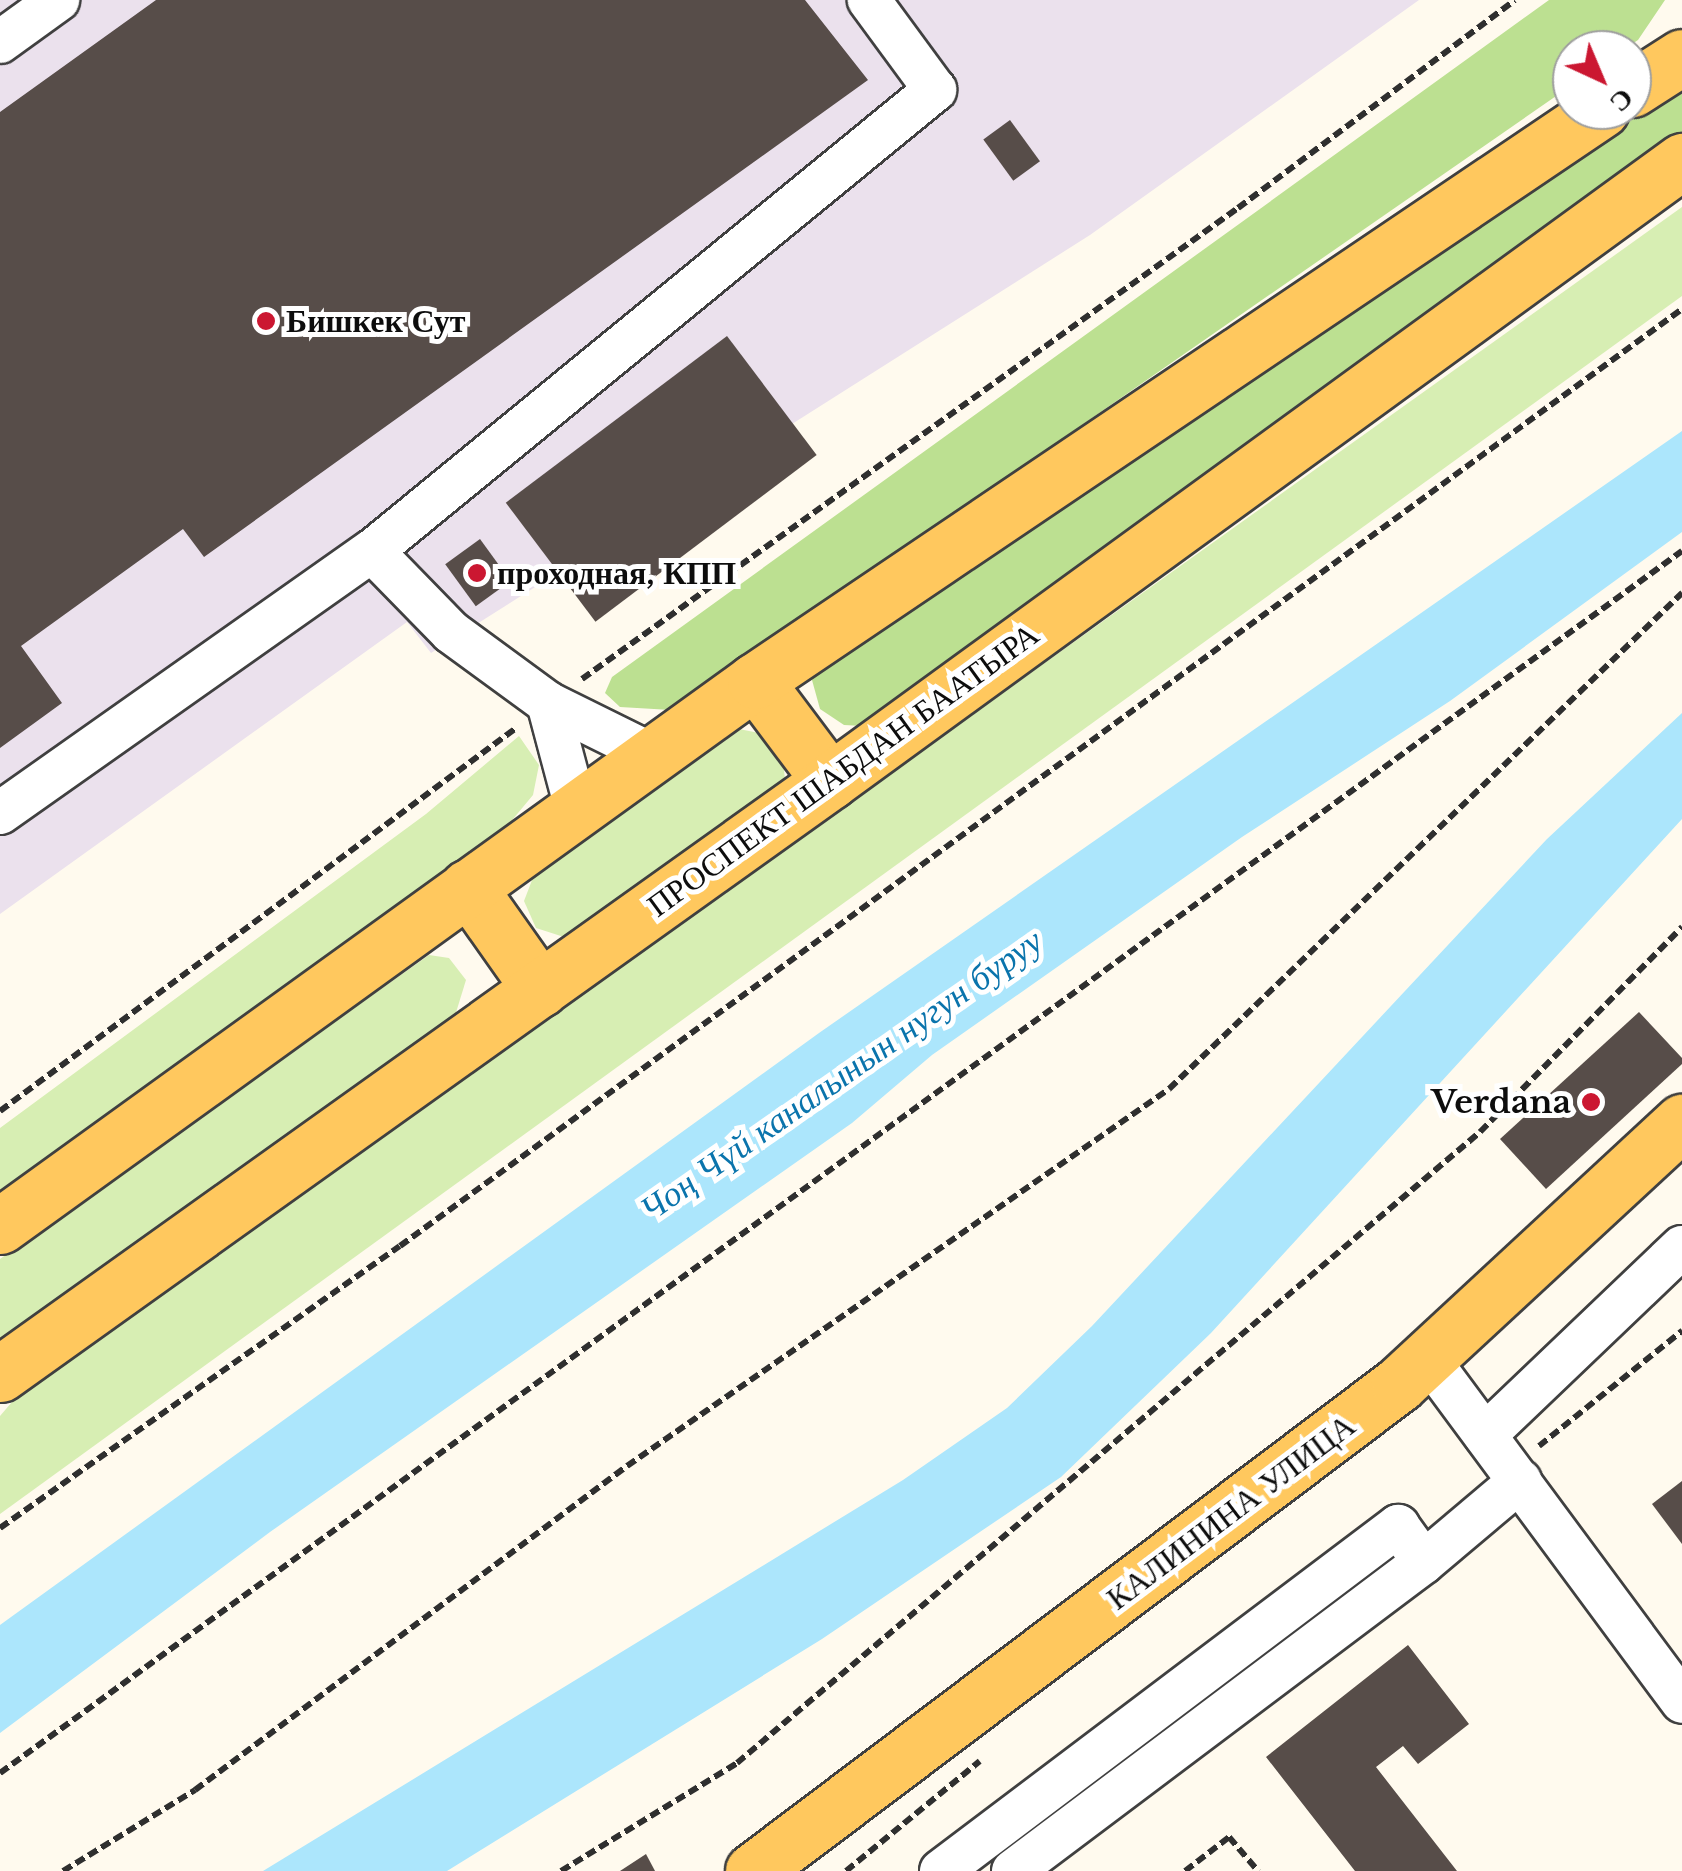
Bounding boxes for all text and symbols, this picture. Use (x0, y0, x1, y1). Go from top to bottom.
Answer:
north arrow (1552, 30, 1652, 130)
text: С (1602, 81, 1641, 120)
place label: Бишкек Сут (286, 302, 465, 340)
marker: Бишкек Сут (255, 310, 277, 332)
place label: проходная, КПП (497, 554, 736, 592)
marker: проходная, КПП (466, 562, 488, 584)
street label: ПРОСПЕКТ ШАБДАН БААТЫРА (640, 615, 1046, 925)
water label: Чоң Чүй каналынын нугун буруу (632, 920, 1050, 1230)
place label: Verdana (1431, 1083, 1571, 1121)
marker: Verdana (1580, 1091, 1602, 1113)
street label: КАЛИНИНА УЛИЦА (1099, 1406, 1363, 1618)

